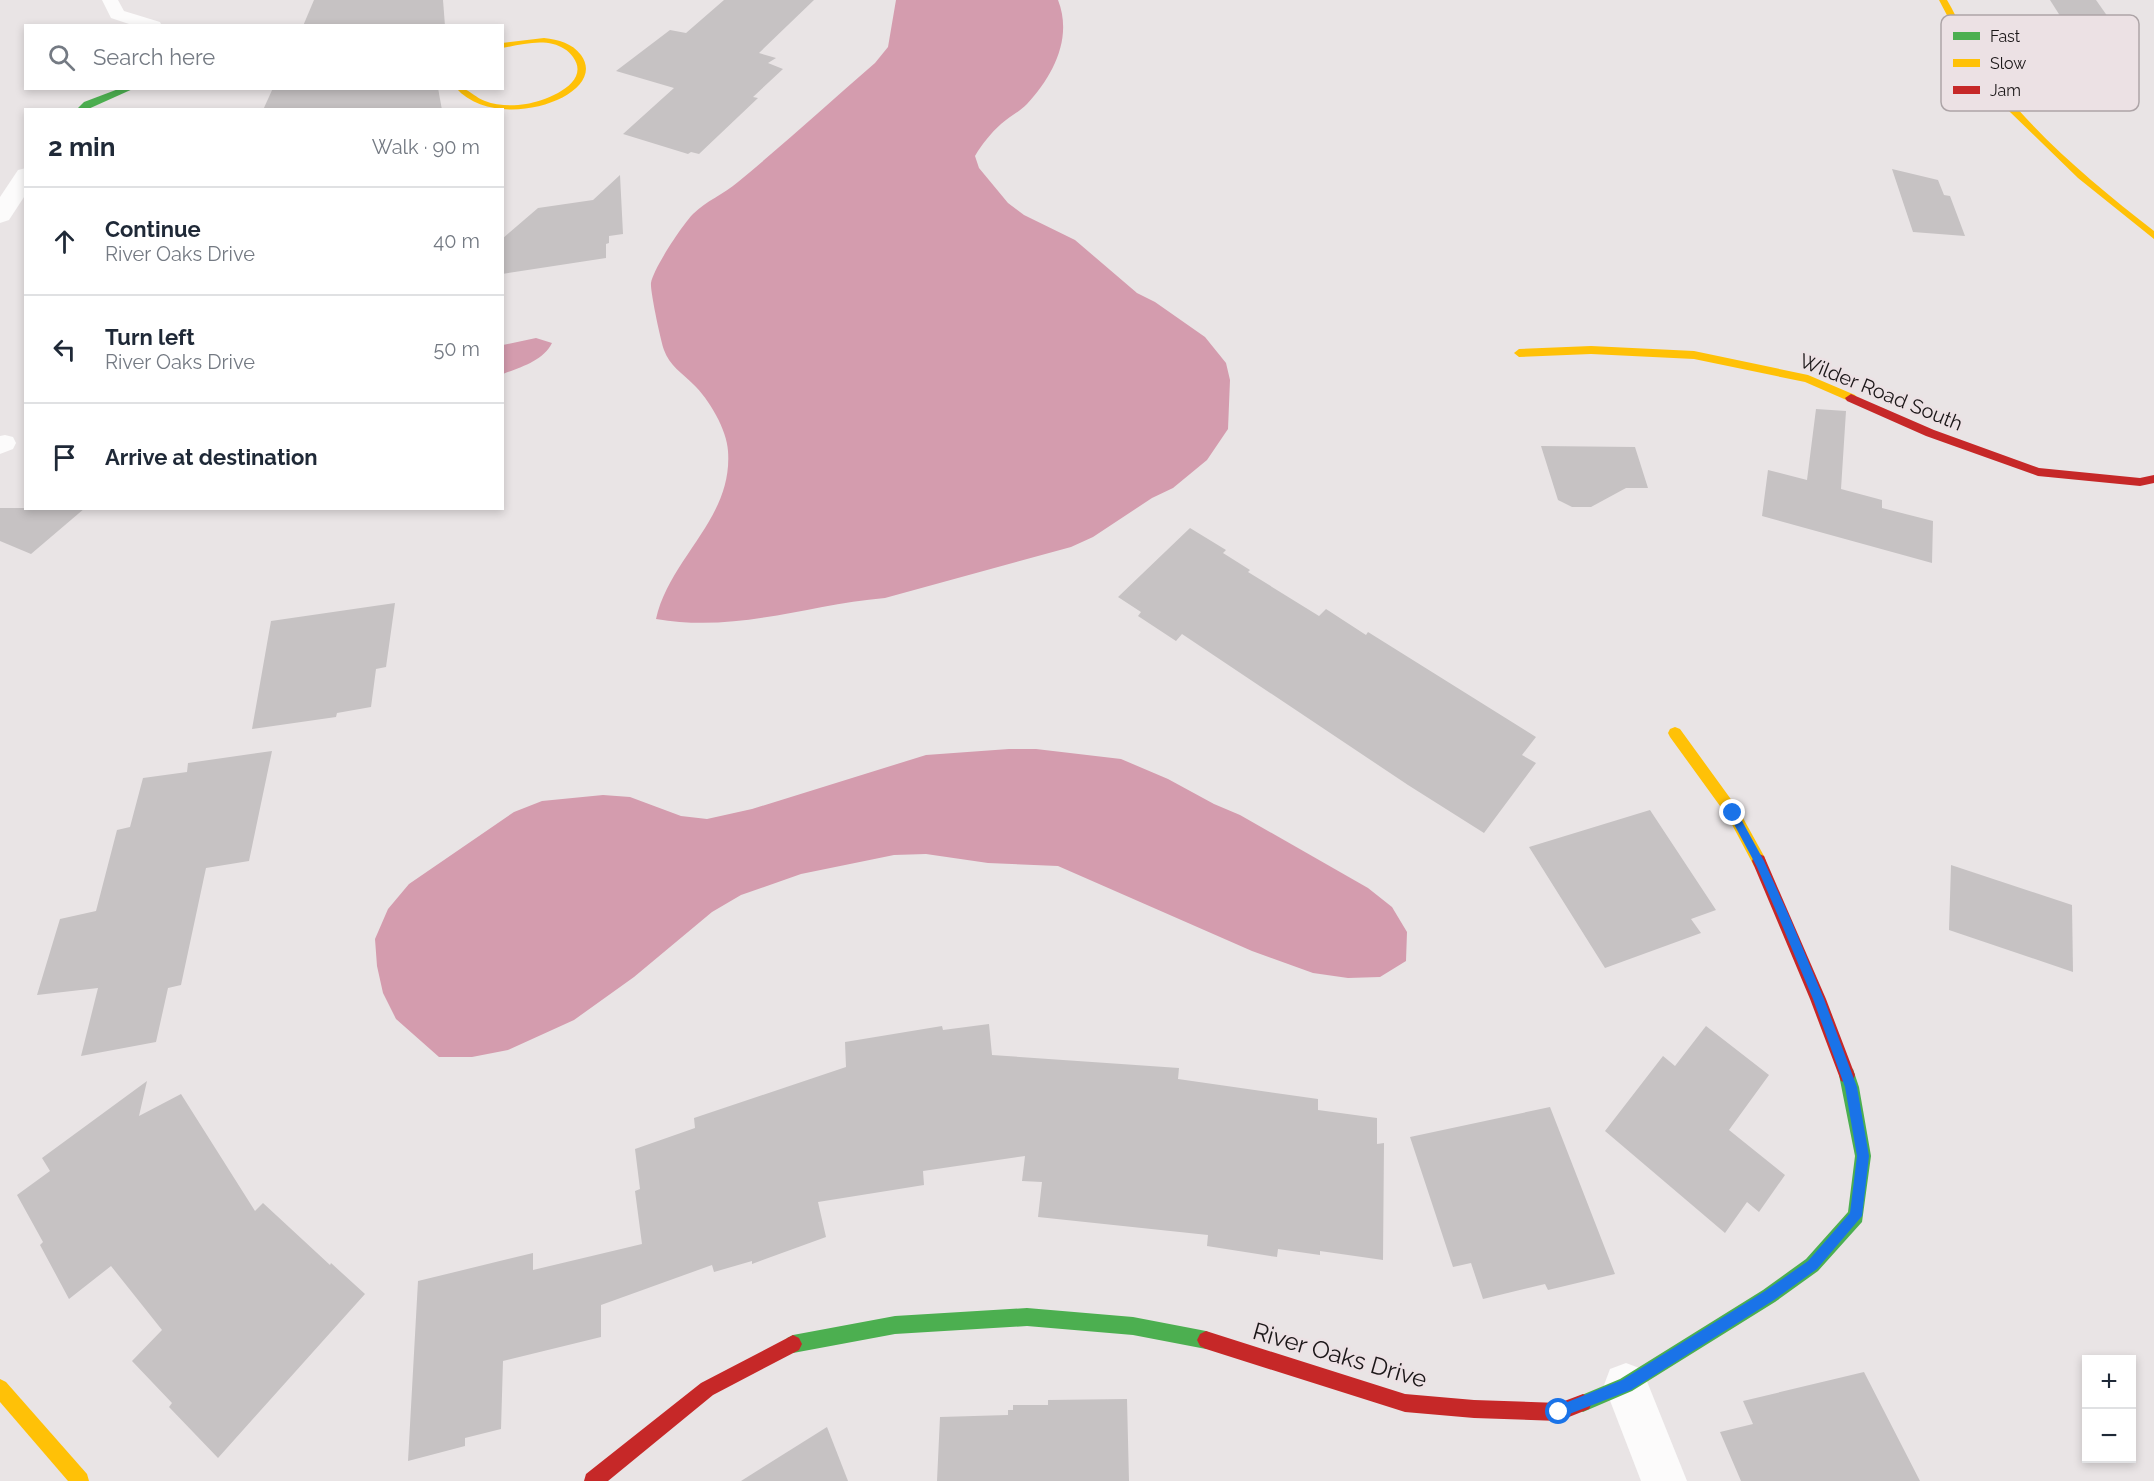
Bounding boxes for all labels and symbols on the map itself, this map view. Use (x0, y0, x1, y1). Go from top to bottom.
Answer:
legend (1941, 15, 2139, 111)
text: Fast (1990, 27, 2021, 46)
text: Slow (1990, 54, 2026, 73)
text: Jam (1990, 81, 2021, 100)
street label: Wilder Road South (1796, 348, 1966, 436)
route end (1719, 799, 1745, 825)
street label: River Oaks Drive (1250, 1316, 1430, 1394)
route start (1545, 1398, 1571, 1424)

